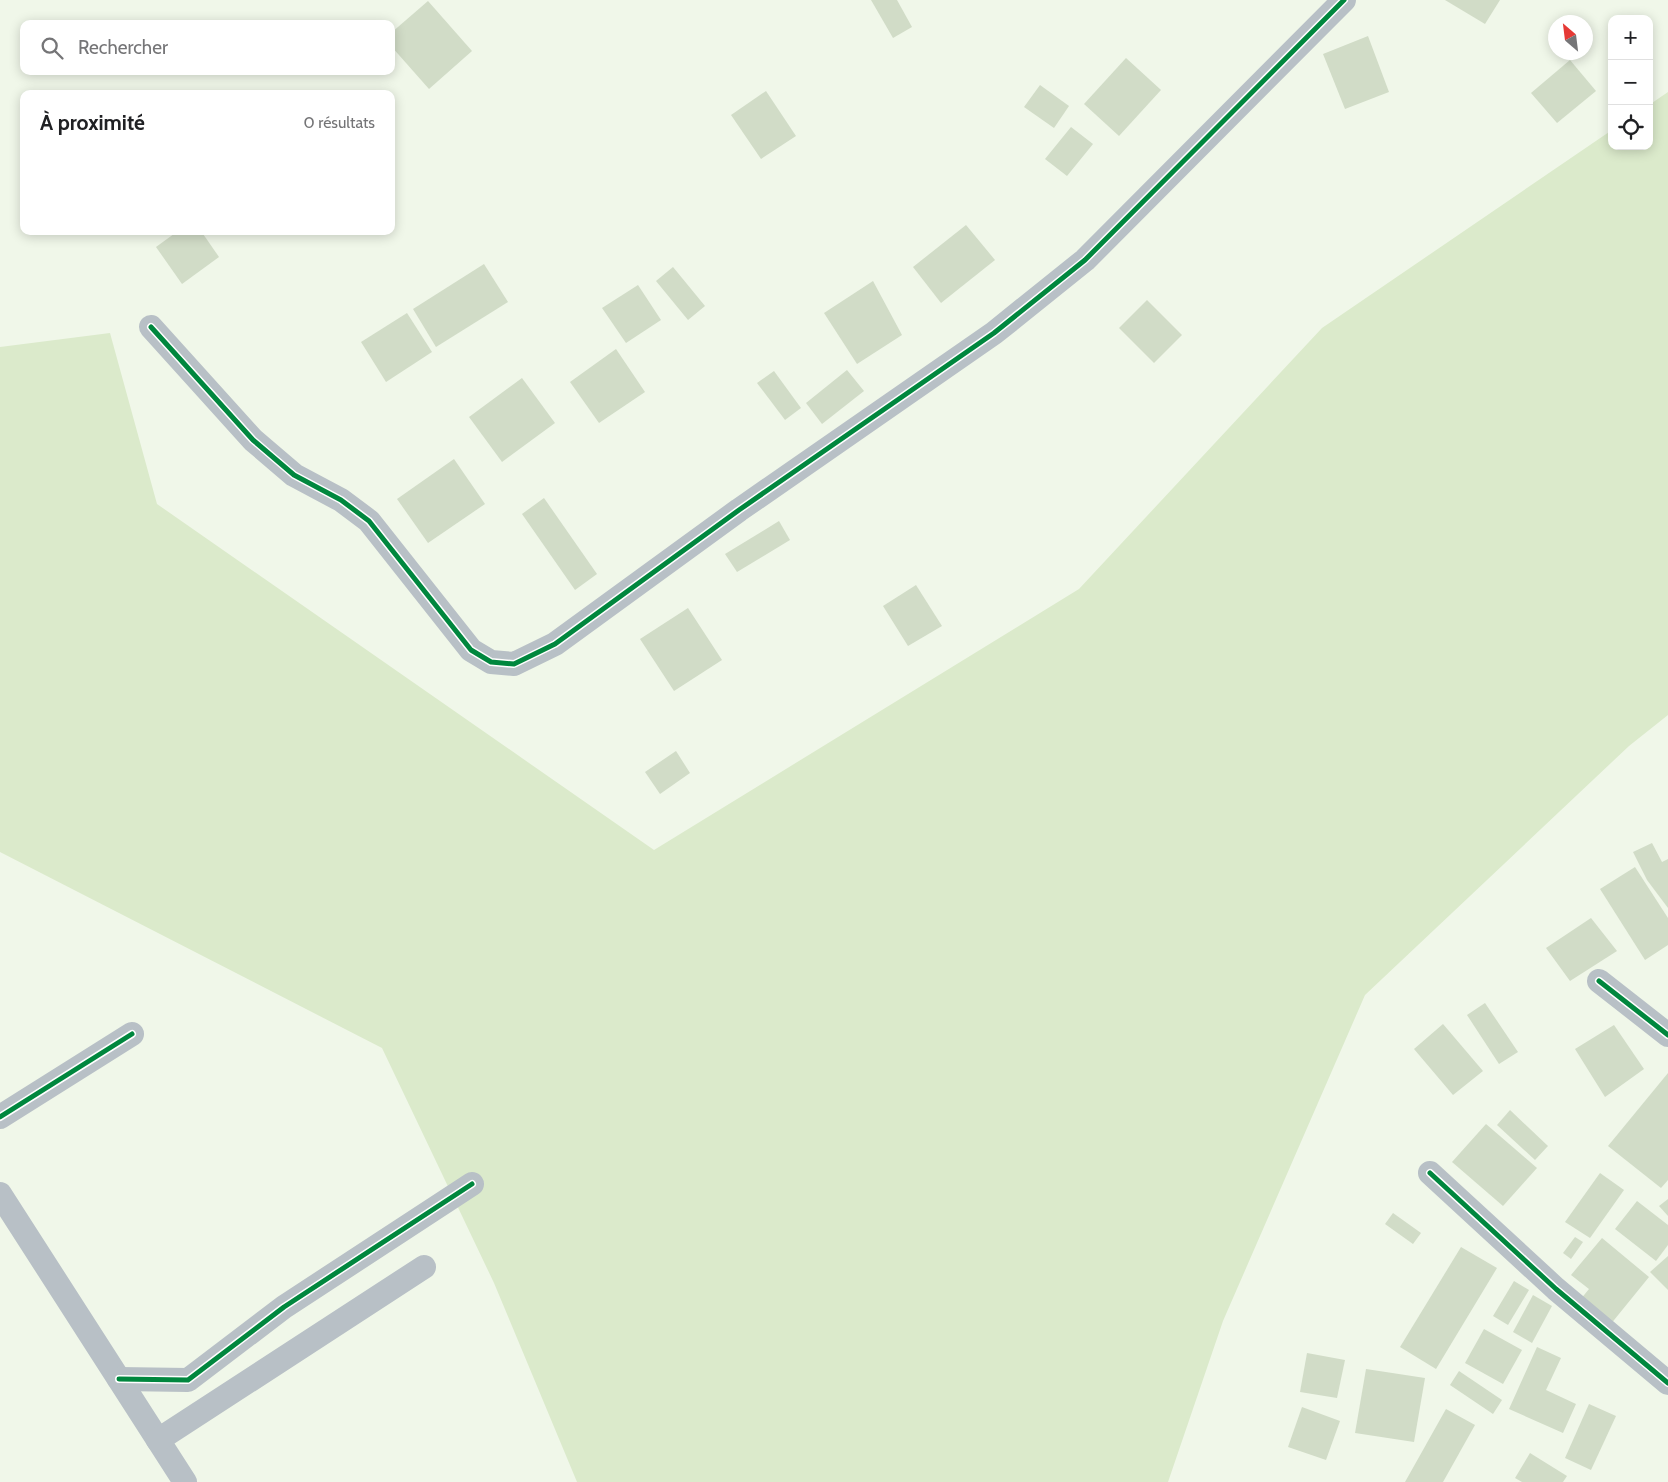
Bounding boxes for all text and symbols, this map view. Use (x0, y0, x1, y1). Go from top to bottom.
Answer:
north arrow (1548, 15, 1593, 60)
map controls (1608, 15, 1653, 150)
button: + (1608, 15, 1653, 60)
search box (20, 20, 395, 75)
icon: search (38, 34, 66, 62)
text: Rechercher (78, 36, 168, 59)
button: − (1608, 60, 1653, 105)
button: locate (1608, 105, 1653, 150)
text: À proximité (40, 110, 145, 135)
text: 0 résultats (304, 113, 375, 132)

